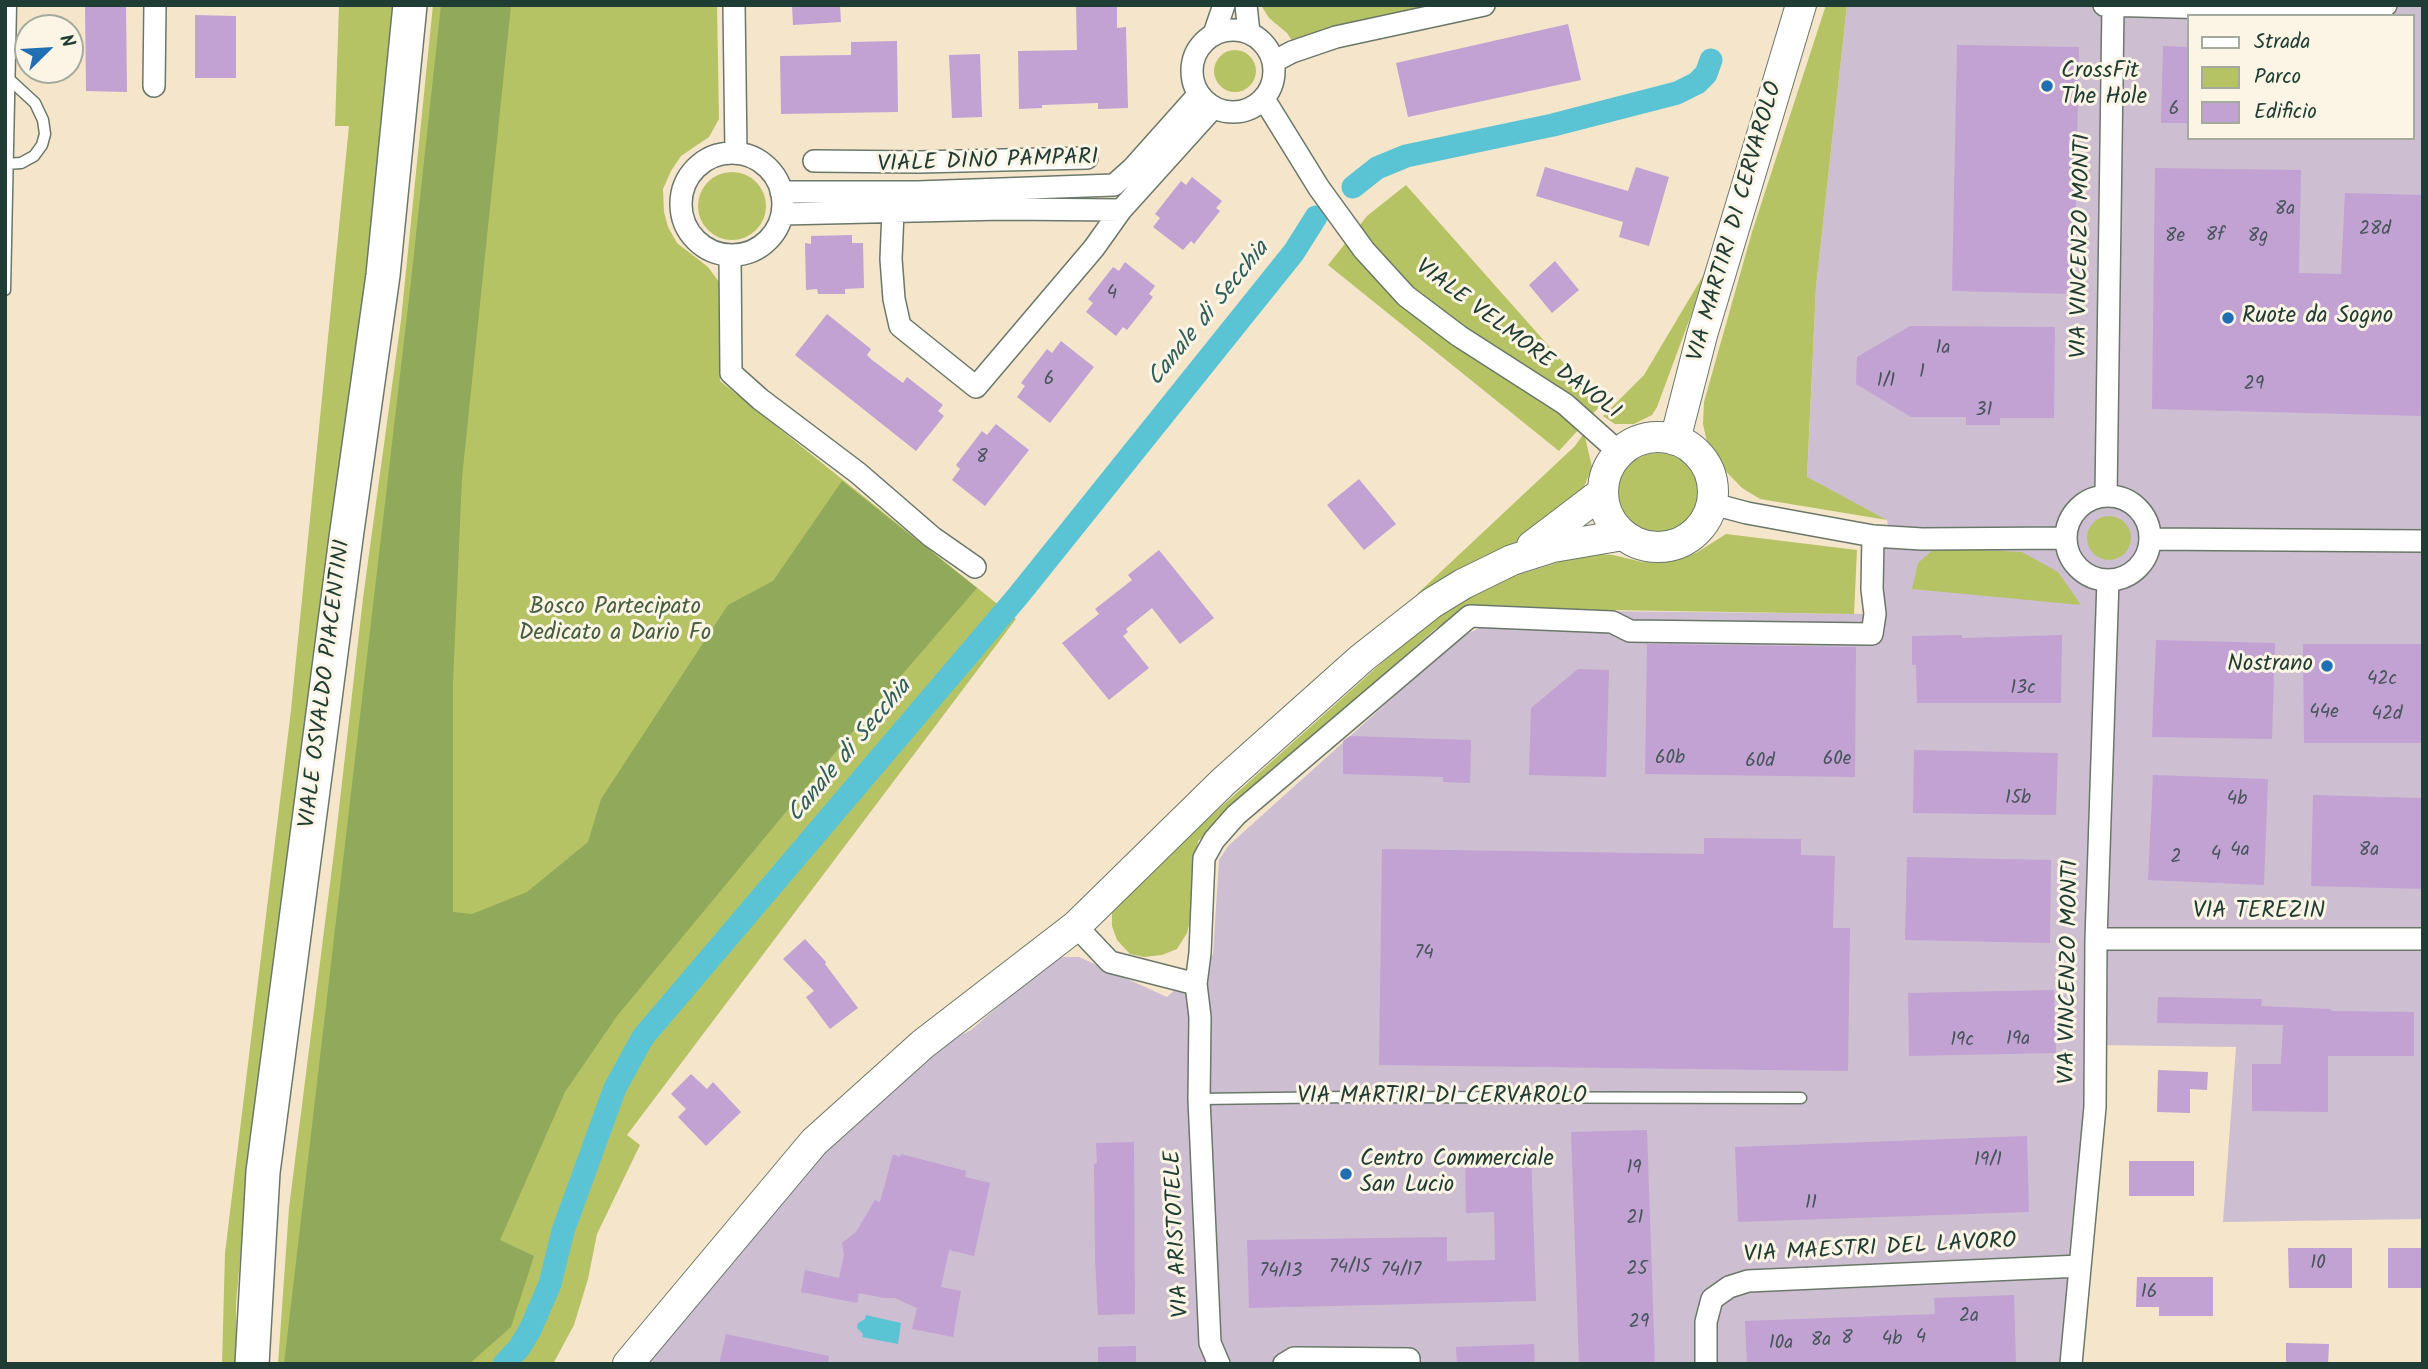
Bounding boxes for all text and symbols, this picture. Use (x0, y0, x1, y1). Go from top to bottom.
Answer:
north arrow (14, 14, 84, 84)
legend (2186, 14, 2414, 140)
text: Strada (2254, 26, 2310, 59)
text: N (50, 30, 83, 53)
place label: CrossFit The Hole (2061, 59, 2147, 113)
text: Parco (2254, 61, 2301, 94)
marker: CrossFit The Hole (2039, 78, 2055, 94)
street label: VIA MARTIRI DI CERVAROLO (1684, 79, 1790, 365)
text: Edificio (2254, 96, 2317, 129)
house number: 6 (2169, 100, 2179, 122)
street label: VIA VINCENZO MONTI (2067, 133, 2099, 359)
street label: VIALE DINO PAMPARI (877, 145, 1099, 181)
house number: 8a (2275, 200, 2295, 222)
house number: 28d (2359, 220, 2391, 242)
house number: 8f (2206, 226, 2224, 248)
house number: 8e (2165, 227, 2185, 249)
house number: 8g (2248, 227, 2268, 249)
water label: Canale di Secchia (1143, 237, 1277, 393)
street label: VIALE VELMORE DAVOLI (1409, 255, 1625, 427)
house number: 4 (1107, 284, 1117, 306)
place label: Ruote da Sogno (2242, 304, 2393, 332)
marker: Ruote da Sogno (2220, 310, 2236, 326)
house number: 1a (1936, 339, 1950, 361)
house number: 1 (1919, 363, 1925, 385)
house number: 6 (1044, 370, 1054, 392)
house number: 1/1 (1877, 372, 1895, 394)
house number: 29 (2244, 375, 2264, 397)
house number: 31 (1976, 401, 1992, 423)
house number: 8 (976, 448, 988, 470)
street label: VIALE OSVALDO PIACENTINI (296, 538, 358, 830)
park label: Bosco Partecipato Dedicato a Dario Fo (519, 595, 711, 649)
place label: Nostrano (2227, 652, 2313, 680)
marker: Nostrano (2319, 658, 2335, 674)
house number: 42c (2367, 670, 2397, 692)
water label: Canale di Secchia (783, 675, 919, 829)
house number: 13c (2010, 679, 2036, 701)
house number: 44e (2309, 703, 2339, 725)
house number: 42d (2372, 705, 2402, 727)
house number: 60b (1655, 749, 1685, 771)
house number: 60e (1823, 750, 1851, 772)
house number: 60d (1745, 752, 1775, 774)
house number: 15b (2005, 789, 2031, 811)
house number: 4b (2227, 790, 2247, 812)
house number: 4a (2230, 841, 2250, 863)
house number: 8a (2359, 841, 2379, 863)
house number: 4 (2211, 845, 2221, 867)
house number: 2 (2170, 848, 2182, 870)
street label: VIA VINCENZO MONTI (2055, 859, 2087, 1085)
street label: VIA TEREZIN (2193, 899, 2325, 927)
house number: 74 (1414, 944, 1434, 966)
house number: 19a (2006, 1030, 2030, 1052)
house number: 19c (1950, 1031, 1974, 1053)
street label: VIA MARTIRI DI CERVAROLO (1297, 1084, 1587, 1112)
place label: Centro Commerciale San Lucio (1360, 1147, 1554, 1201)
street label: VIA ARISTOTELE (1161, 1150, 1197, 1318)
house number: 19/1 (1974, 1151, 2002, 1173)
house number: 19 (1626, 1159, 1642, 1181)
marker: Centro Commerciale San Lucio (1338, 1166, 1354, 1182)
house number: 11 (1805, 1194, 1817, 1216)
house number: 21 (1626, 1209, 1644, 1231)
street label: VIA MAESTRI DEL LAVORO (1743, 1229, 2017, 1271)
house number: 10 (2310, 1254, 2326, 1276)
house number: 74/15 (1329, 1258, 1371, 1280)
house number: 25 (1626, 1260, 1648, 1282)
house number: 74/17 (1381, 1261, 1421, 1283)
house number: 74/13 (1260, 1262, 1302, 1284)
house number: 16 (2141, 1283, 2157, 1305)
house number: 2a (1959, 1307, 1979, 1329)
house number: 29 (1629, 1313, 1649, 1335)
house number: 4 (1916, 1328, 1926, 1350)
house number: 8 (1841, 1329, 1853, 1351)
house number: 4b (1882, 1330, 1902, 1352)
house number: 8a (1811, 1331, 1831, 1353)
house number: 10a (1769, 1334, 1793, 1356)

